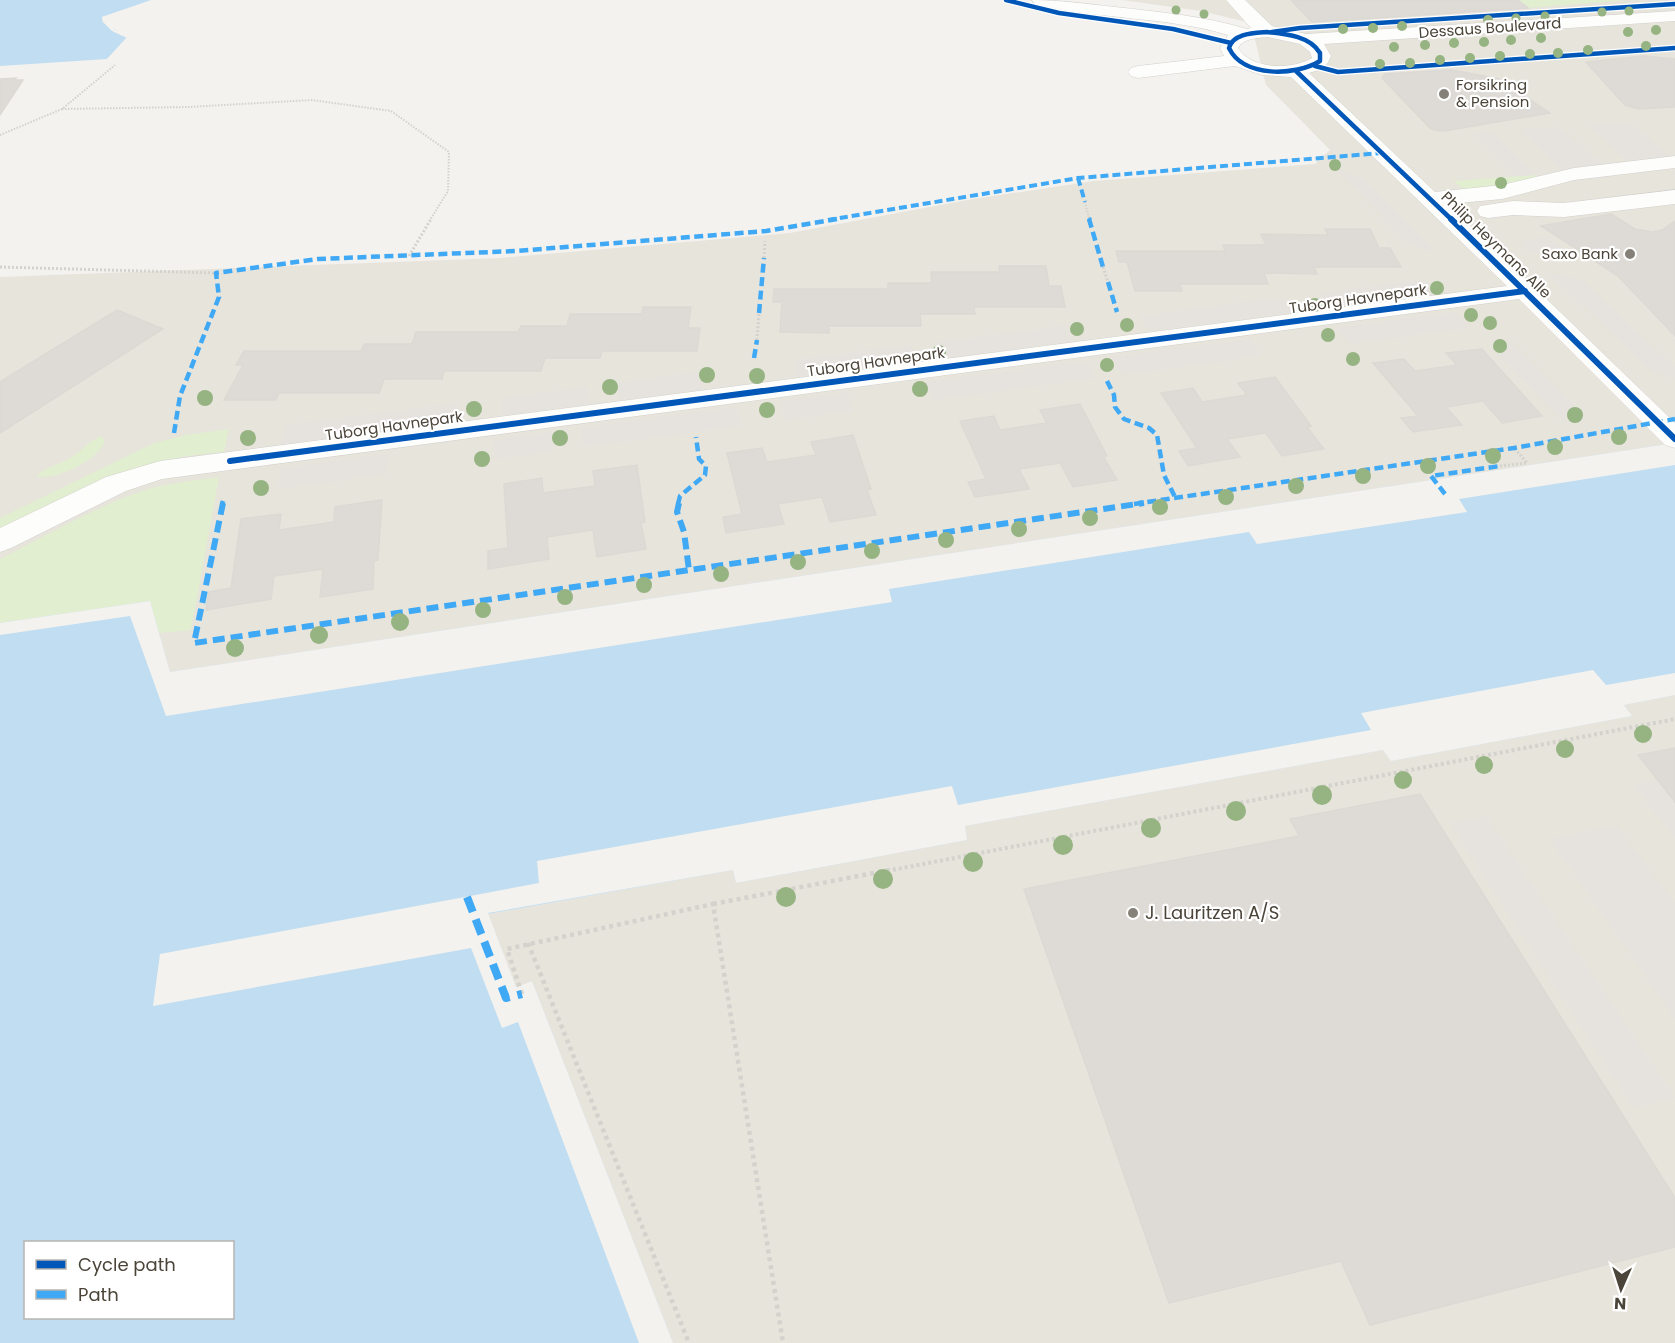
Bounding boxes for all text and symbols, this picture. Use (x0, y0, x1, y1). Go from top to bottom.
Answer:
street label: Dessaus Boulevard (1418, 12, 1562, 43)
place label: Forsikring & Pension (1456, 74, 1529, 112)
marker: Forsikring & Pension (1437, 87, 1451, 101)
street label: Philip Heymans Alle (1437, 187, 1556, 303)
place label: Saxo Bank (1542, 243, 1618, 264)
marker: Saxo Bank (1623, 247, 1637, 261)
street label: Tuborg Havnepark (1288, 278, 1428, 319)
street label: Tuborg Havnepark (806, 341, 946, 382)
street label: Tuborg Havnepark (324, 405, 464, 446)
place label: J. Lauritzen A/S (1145, 900, 1279, 925)
marker: J. Lauritzen A/S (1126, 906, 1140, 920)
legend (24, 1241, 234, 1319)
text: Cycle path (78, 1252, 176, 1277)
north arrow (1591, 1259, 1651, 1319)
text: Path (78, 1282, 119, 1307)
text: N (1614, 1292, 1627, 1315)

